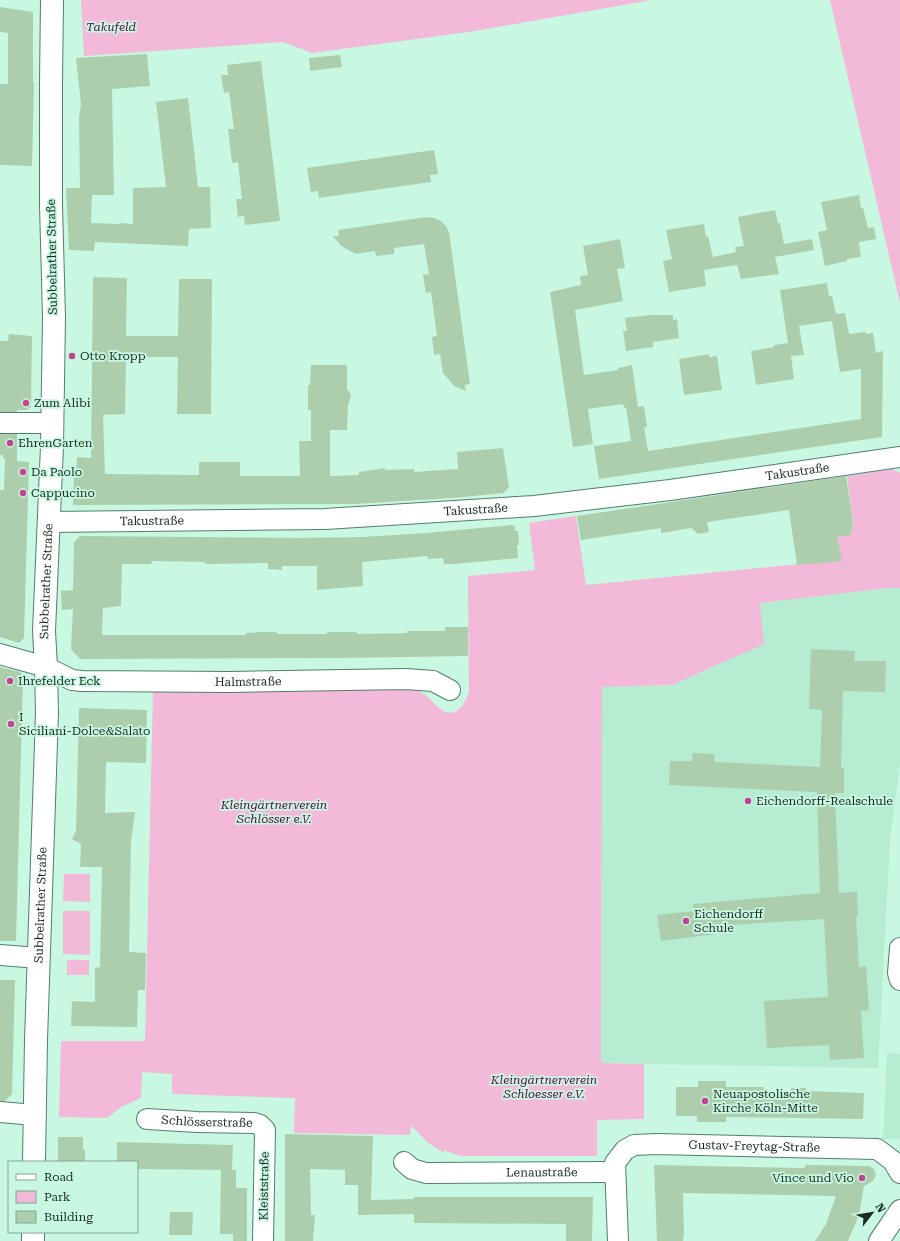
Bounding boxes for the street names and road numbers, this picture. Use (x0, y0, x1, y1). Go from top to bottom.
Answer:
street label: Subbelrather Straße (44, 199, 60, 315)
street label: Takustraße (764, 460, 831, 483)
street label: Takustraße (443, 501, 509, 519)
street label: Takustraße (120, 514, 185, 528)
street label: Subbelrather Straße (37, 523, 56, 640)
street label: Halmstraße (215, 674, 282, 689)
street label: Subbelrather Straße (32, 846, 49, 963)
street label: Schlösserstraße (161, 1113, 253, 1130)
street label: Gustav-Freytag-Straße (688, 1138, 821, 1155)
street label: Kleiststraße (256, 1151, 272, 1220)
street label: Lenaustraße (506, 1165, 578, 1180)

